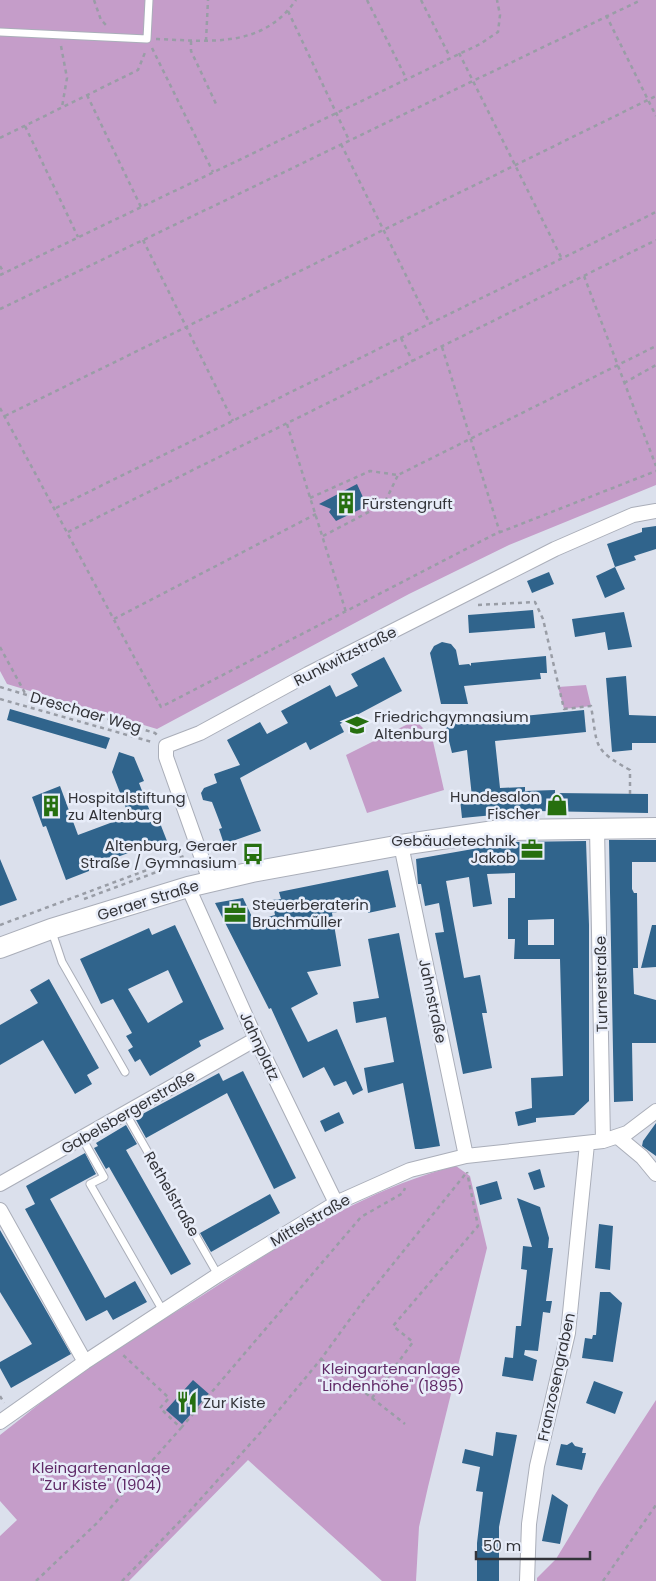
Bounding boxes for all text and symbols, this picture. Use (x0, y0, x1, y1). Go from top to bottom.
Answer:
building icon: Fürstengruft (333, 490, 359, 516)
place label: Fürstengruft (362, 493, 453, 514)
street label: Runkwitzstraße (290, 621, 400, 691)
street label: Dreschaer Weg (28, 686, 144, 738)
place label: Friedrichgymnasium Altenburg (374, 706, 529, 744)
school or university icon: Friedrichgymnasium Altenburg (344, 712, 370, 738)
place label: Hundesalon Fischer (450, 786, 540, 824)
place label: Hospitalstiftung zu Altenburg (68, 787, 186, 825)
shop icon: Hundesalon Fischer (544, 792, 570, 818)
building icon: Hospitalstiftung zu Altenburg (38, 793, 64, 819)
place label: Gebäudetechnik Jakob (391, 830, 516, 868)
place label: Altenburg, Geraer Straße / Gymnasium (80, 835, 237, 873)
office icon: Gebäudetechnik Jakob (519, 836, 545, 862)
bus stop icon: Altenburg, Geraer Straße / Gymnasium (240, 841, 266, 867)
street label: Geraer Straße (95, 875, 201, 925)
place label: Steuerberaterin Bruchmüller (252, 894, 369, 932)
office icon: Steuerberaterin Bruchmüller (222, 900, 248, 926)
street label: Turnerstraße (590, 936, 612, 1032)
street label: Jahnstraße (414, 957, 452, 1045)
street label: Jahnplatz (235, 1008, 285, 1084)
street label: Gabelsbergerstraße (57, 1065, 199, 1159)
street label: Rethelstraße (139, 1148, 205, 1240)
street label: Mittelstraße (266, 1189, 354, 1251)
street label: Franzosengraben (532, 1311, 580, 1443)
park label: Kleingartenanlage "Lindenhöhe" (1895) (318, 1358, 464, 1396)
restaurant icon: Zur Kiste (174, 1389, 200, 1415)
place label: Zur Kiste (203, 1392, 266, 1413)
park label: Kleingartenanlage "Zur Kiste" (1904) (32, 1457, 170, 1495)
scale bar (476, 1528, 590, 1560)
text: 50 m (483, 1535, 521, 1556)

